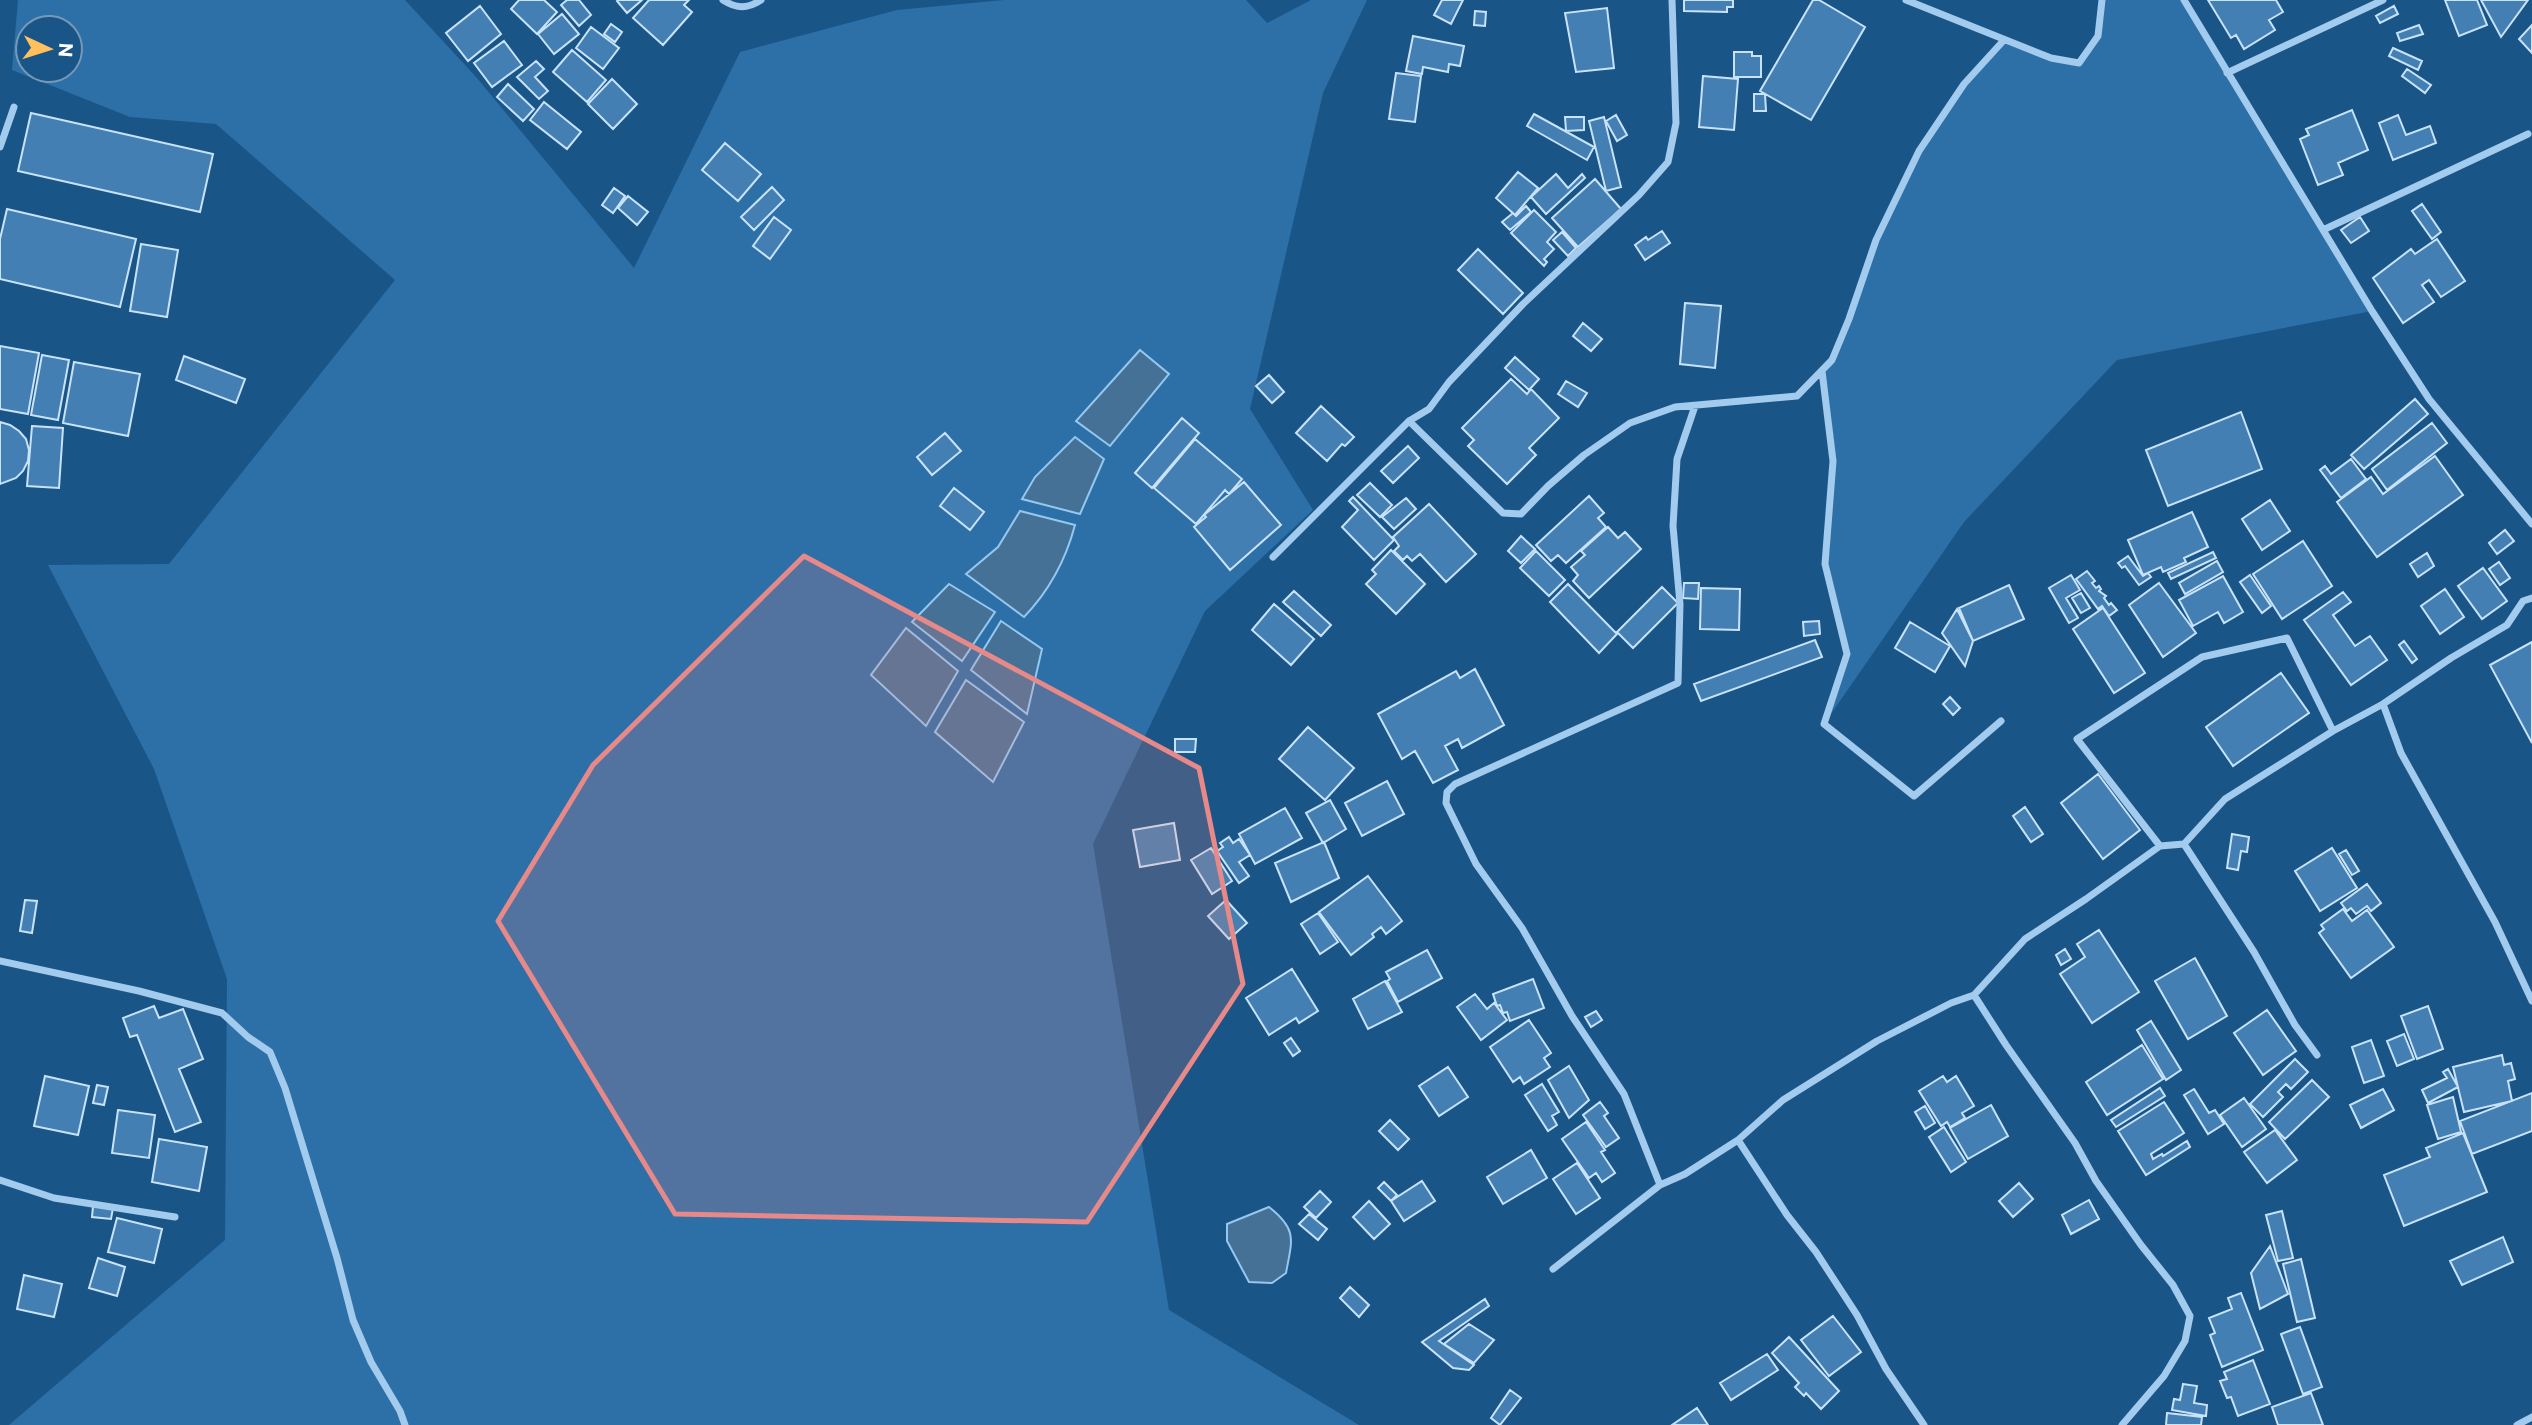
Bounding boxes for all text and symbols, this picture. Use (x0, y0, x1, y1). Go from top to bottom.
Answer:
north arrow (14, 14, 84, 84)
text: N (54, 42, 78, 58)

